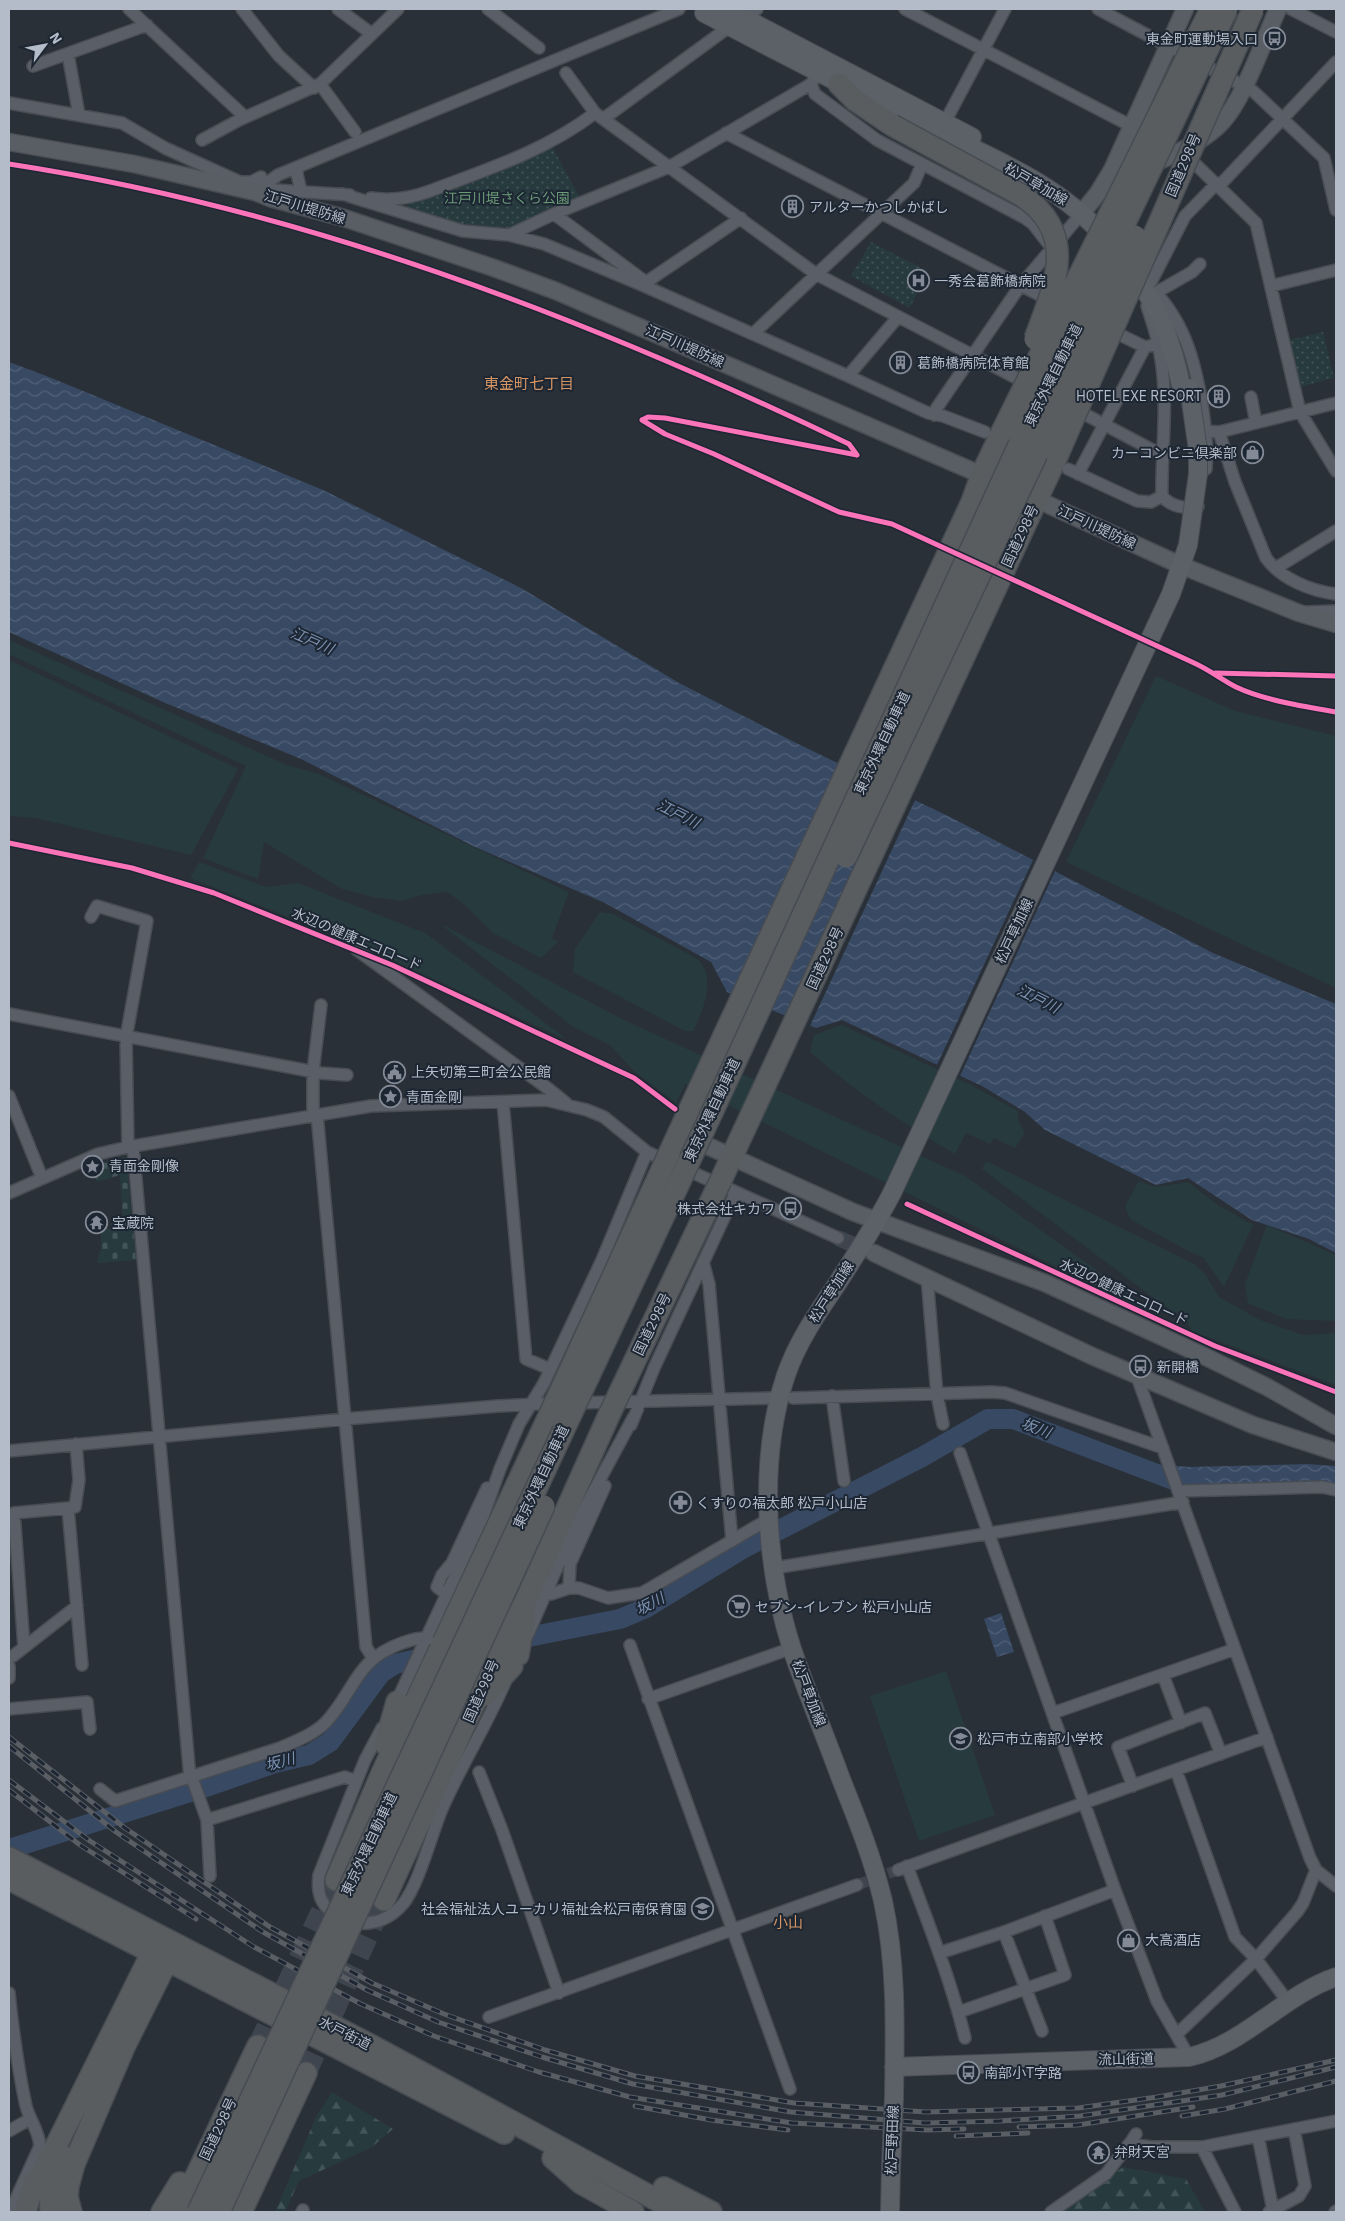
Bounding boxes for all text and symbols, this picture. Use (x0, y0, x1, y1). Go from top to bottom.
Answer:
north arrow (20, 20, 70, 70)
bus stop icon: 東金町運動場入口 (1262, 27, 1286, 51)
text: N (46, 29, 66, 47)
place label: 東金町運動場入口 (1146, 30, 1258, 48)
street label: 国道298号 (1162, 131, 1204, 199)
street label: 松戸草加線 (1001, 159, 1071, 209)
street label: 江戸川堤防線 (262, 186, 348, 228)
park label: 江戸川堤さくら公園 (444, 189, 570, 207)
building icon: アルターかつしかばし (781, 195, 805, 219)
place label: アルターかつしかばし (809, 198, 949, 216)
hospital icon: 一秀会葛飾橋病院 (906, 269, 930, 293)
place label: 一秀会葛飾橋病院 (934, 272, 1046, 290)
street label: 江戸川堤防線 (643, 321, 727, 371)
street label: 東京外環自動車道 (1020, 321, 1086, 429)
building icon: 葛飾橋病院体育館 (889, 351, 913, 375)
place label: 葛飾橋病院体育館 (917, 354, 1029, 372)
district label: 東金町七丁目 (484, 374, 574, 393)
building icon: HOTEL EXE RESORT (1206, 384, 1230, 408)
place label: HOTEL EXE RESORT (1076, 387, 1202, 405)
shop icon: カーコンビニ倶楽部 (1241, 441, 1265, 465)
place label: カーコンビニ倶楽部 (1111, 444, 1237, 462)
street label: 江戸川堤防線 (1055, 501, 1139, 553)
street label: 国道298号 (998, 502, 1042, 570)
water label: 江戸川 (288, 623, 338, 659)
street label: 東京外環自動車道 (850, 688, 914, 798)
water label: 江戸川 (654, 795, 704, 833)
street label: 松戸草加線 (991, 895, 1037, 967)
street label: 水辺の健康エコロード (289, 903, 425, 975)
street label: 国道298号 (803, 924, 847, 992)
water label: 江戸川 (1014, 980, 1064, 1018)
street label: 東京外環自動車道 (680, 1055, 744, 1165)
public building icon: 上矢切第三町会公民館 (383, 1060, 407, 1084)
place label: 上矢切第三町会公民館 (411, 1063, 551, 1081)
place icon: 青面金剛 (378, 1085, 402, 1109)
place label: 青面金剛 (406, 1088, 462, 1106)
place icon: 青面金剛像 (81, 1154, 105, 1178)
place label: 青面金剛像 (109, 1157, 179, 1175)
bus stop icon: 株式会社キカワ (779, 1197, 803, 1221)
place label: 株式会社キカワ (677, 1200, 775, 1218)
temple icon: 宝蔵院 (84, 1211, 108, 1235)
place label: 宝蔵院 (112, 1214, 154, 1232)
street label: 水辺の健康エコロード (1057, 1254, 1191, 1330)
street label: 松戸草加線 (804, 1258, 858, 1326)
street label: 国道298号 (629, 1290, 675, 1358)
bus stop icon: 新開橋 (1129, 1355, 1153, 1379)
place label: 新開橋 (1157, 1358, 1199, 1376)
water label: 坂川 (1019, 1413, 1055, 1442)
street label: 東京外環自動車道 (509, 1422, 573, 1532)
pharmacy icon: くすりの福太郎 松戸小山店 (668, 1491, 692, 1515)
place label: くすりの福太郎 松戸小山店 (696, 1494, 867, 1512)
water label: 坂川 (632, 1587, 669, 1619)
supermarket icon: セブン-イレブン 松戸小山店 (727, 1595, 751, 1619)
place label: セブン-イレブン 松戸小山店 (755, 1598, 932, 1616)
street label: 国道298号 (459, 1657, 503, 1725)
street label: 松戸草加線 (788, 1657, 830, 1729)
school or university icon: 松戸市立南部小学校 (949, 1727, 973, 1751)
place label: 松戸市立南部小学校 (977, 1730, 1103, 1748)
water label: 坂川 (263, 1748, 299, 1775)
street label: 東京外環自動車道 (337, 1789, 401, 1899)
school or university icon: 社会福祉法人ユーカリ福祉会松戸南保育園 (691, 1897, 715, 1921)
place label: 社会福祉法人ユーカリ福祉会松戸南保育園 (421, 1900, 687, 1918)
district label: 小山 (773, 1913, 803, 1932)
shop icon: 大高酒店 (1117, 1928, 1141, 1952)
place label: 大高酒店 (1145, 1931, 1201, 1949)
street label: 水戸街道 (316, 2012, 374, 2054)
street label: 流山街道 (1098, 2050, 1154, 2068)
bus stop icon: 南部小T字路 (956, 2061, 980, 2085)
place label: 南部小T字路 (984, 2064, 1062, 2082)
street label: 国道298号 (196, 2095, 240, 2163)
street label: 松戸野田線 (882, 2105, 902, 2175)
temple icon: 弁財天宮 (1086, 2140, 1110, 2164)
place label: 弁財天宮 (1114, 2143, 1170, 2161)

